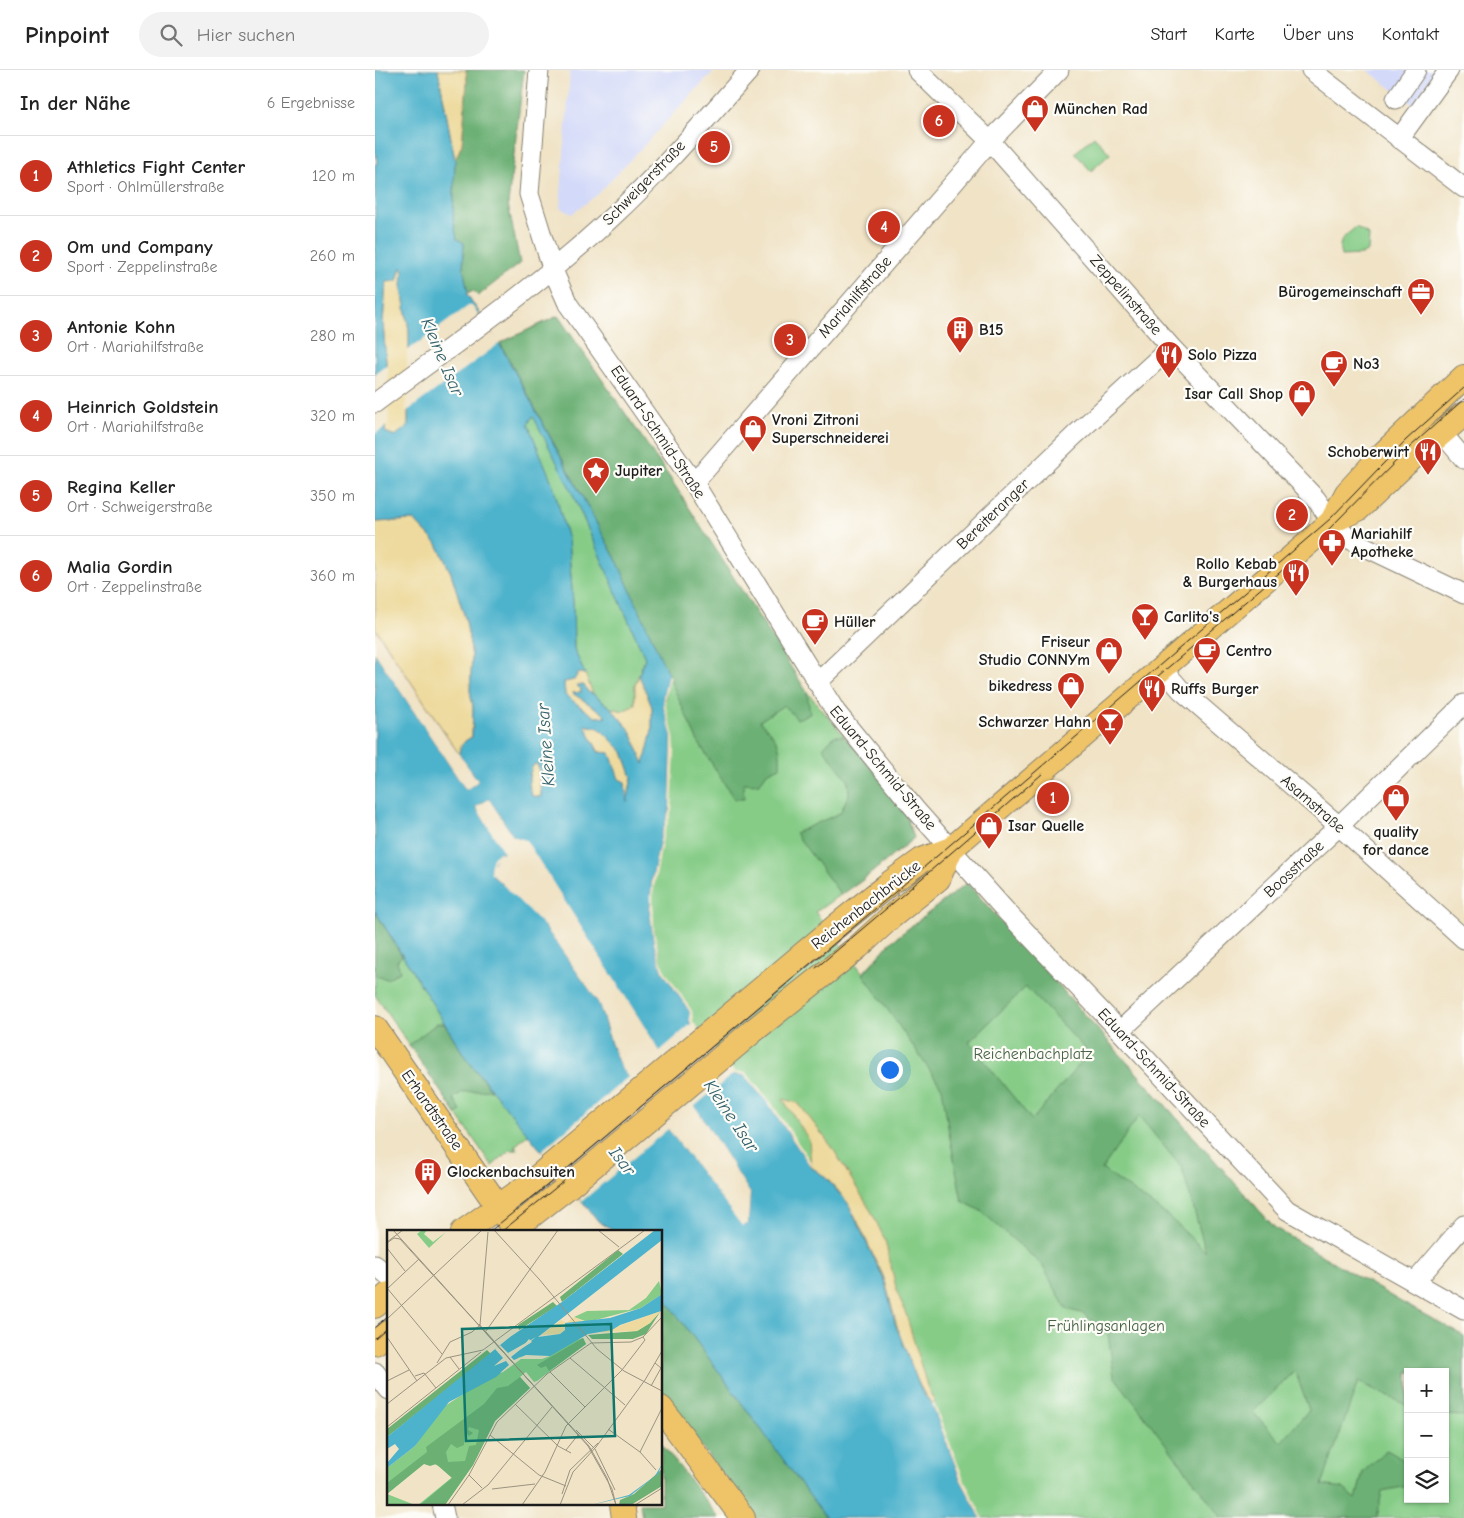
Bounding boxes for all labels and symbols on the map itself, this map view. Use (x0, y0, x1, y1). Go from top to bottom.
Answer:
shop icon: München Rad (1020, 94, 1050, 133)
place label: München Rad (1054, 100, 1148, 118)
pin: 6 (923, 102, 955, 140)
pin: 5 (698, 128, 730, 166)
street label: Schweigerstraße (599, 137, 689, 229)
pin: 4 (868, 208, 900, 246)
street label: Zeppelinstraße (1086, 251, 1166, 339)
street label: Mariahilfstraße (815, 253, 895, 341)
office icon: Bürogemeinschaft (1406, 277, 1436, 316)
place label: Bürogemeinschaft (1278, 283, 1403, 301)
water label: Kleine Isar (416, 315, 468, 400)
building icon: B15 (945, 315, 975, 354)
pin: 3 (774, 321, 806, 359)
place label: B15 (979, 321, 1004, 339)
restaurant icon: Solo Pizza (1154, 340, 1184, 379)
place label: Solo Pizza (1188, 346, 1257, 364)
cafe icon: No3 (1319, 349, 1349, 388)
place label: No3 (1353, 355, 1380, 373)
street label: Eduard-Schmid-Straße (607, 362, 709, 502)
shop icon: Isar Call Shop (1287, 379, 1317, 418)
place label: Isar Call Shop (1185, 385, 1283, 403)
place label: Vroni Zitroni Superschneiderei (772, 411, 889, 447)
shop icon: Vroni Zitroni Superschneiderei (738, 414, 768, 453)
restaurant icon: Schoberwirt (1413, 437, 1443, 476)
place label: Schoberwirt (1328, 443, 1410, 461)
place icon: Jupiter (581, 456, 611, 495)
place label: Jupiter (615, 462, 663, 480)
street label: Bereiteranger (953, 475, 1033, 553)
pin: 2 (1276, 496, 1308, 534)
place label: Mariahilf Apotheke (1351, 525, 1413, 561)
pharmacy icon: Mariahilf Apotheke (1317, 528, 1347, 567)
place label: Rollo Kebab & Burgerhaus (1183, 555, 1277, 591)
restaurant icon: Rollo Kebab & Burgerhaus (1281, 558, 1311, 597)
bar icon: Carlito's (1130, 602, 1160, 641)
cafe icon: Hüller (800, 607, 830, 646)
place label: Carlito's (1164, 608, 1219, 626)
place label: Hüller (834, 613, 876, 631)
place label: Friseur Studio CONNYm (979, 633, 1091, 669)
shop icon: Friseur Studio CONNYm (1094, 636, 1124, 675)
cafe icon: Centro (1192, 636, 1222, 675)
place label: Centro (1226, 642, 1272, 660)
shop icon: bikedress (1056, 671, 1086, 710)
restaurant icon: Ruffs Burger (1137, 674, 1167, 713)
place label: bikedress (989, 677, 1052, 695)
place label: Ruffs Burger (1171, 680, 1259, 698)
water label: Kleine Isar (533, 702, 559, 787)
street label: Eduard-Schmid-Straße (826, 702, 940, 834)
bar icon: Schwarzer Hahn (1095, 707, 1125, 746)
place label: Schwarzer Hahn (979, 713, 1091, 731)
street label: Asamstraße (1277, 771, 1349, 837)
pin: 1 (1037, 779, 1069, 817)
shop icon: quality for dance (1381, 783, 1411, 822)
shop icon: Isar Quelle (974, 811, 1004, 850)
place label: Isar Quelle (1008, 817, 1084, 835)
place label: quality for dance (1362, 823, 1429, 859)
street label: Boosstraße (1260, 837, 1328, 901)
street label: Reichenbachbrücke (808, 857, 924, 953)
street label: Eduard-Schmid-Straße (1094, 1005, 1214, 1131)
park label: Reichenbachplatz (973, 1045, 1093, 1063)
your location (877, 1057, 903, 1083)
street label: Erhardtstraße (398, 1066, 466, 1154)
water label: Kleine Isar (699, 1076, 763, 1157)
water label: Isar (604, 1142, 640, 1180)
building icon: Glockenbachsuiten (413, 1157, 443, 1196)
place label: Glockenbachsuiten (447, 1163, 575, 1181)
inset map (387, 1230, 663, 1506)
park label: Frühlingsanlagen (1047, 1317, 1165, 1335)

